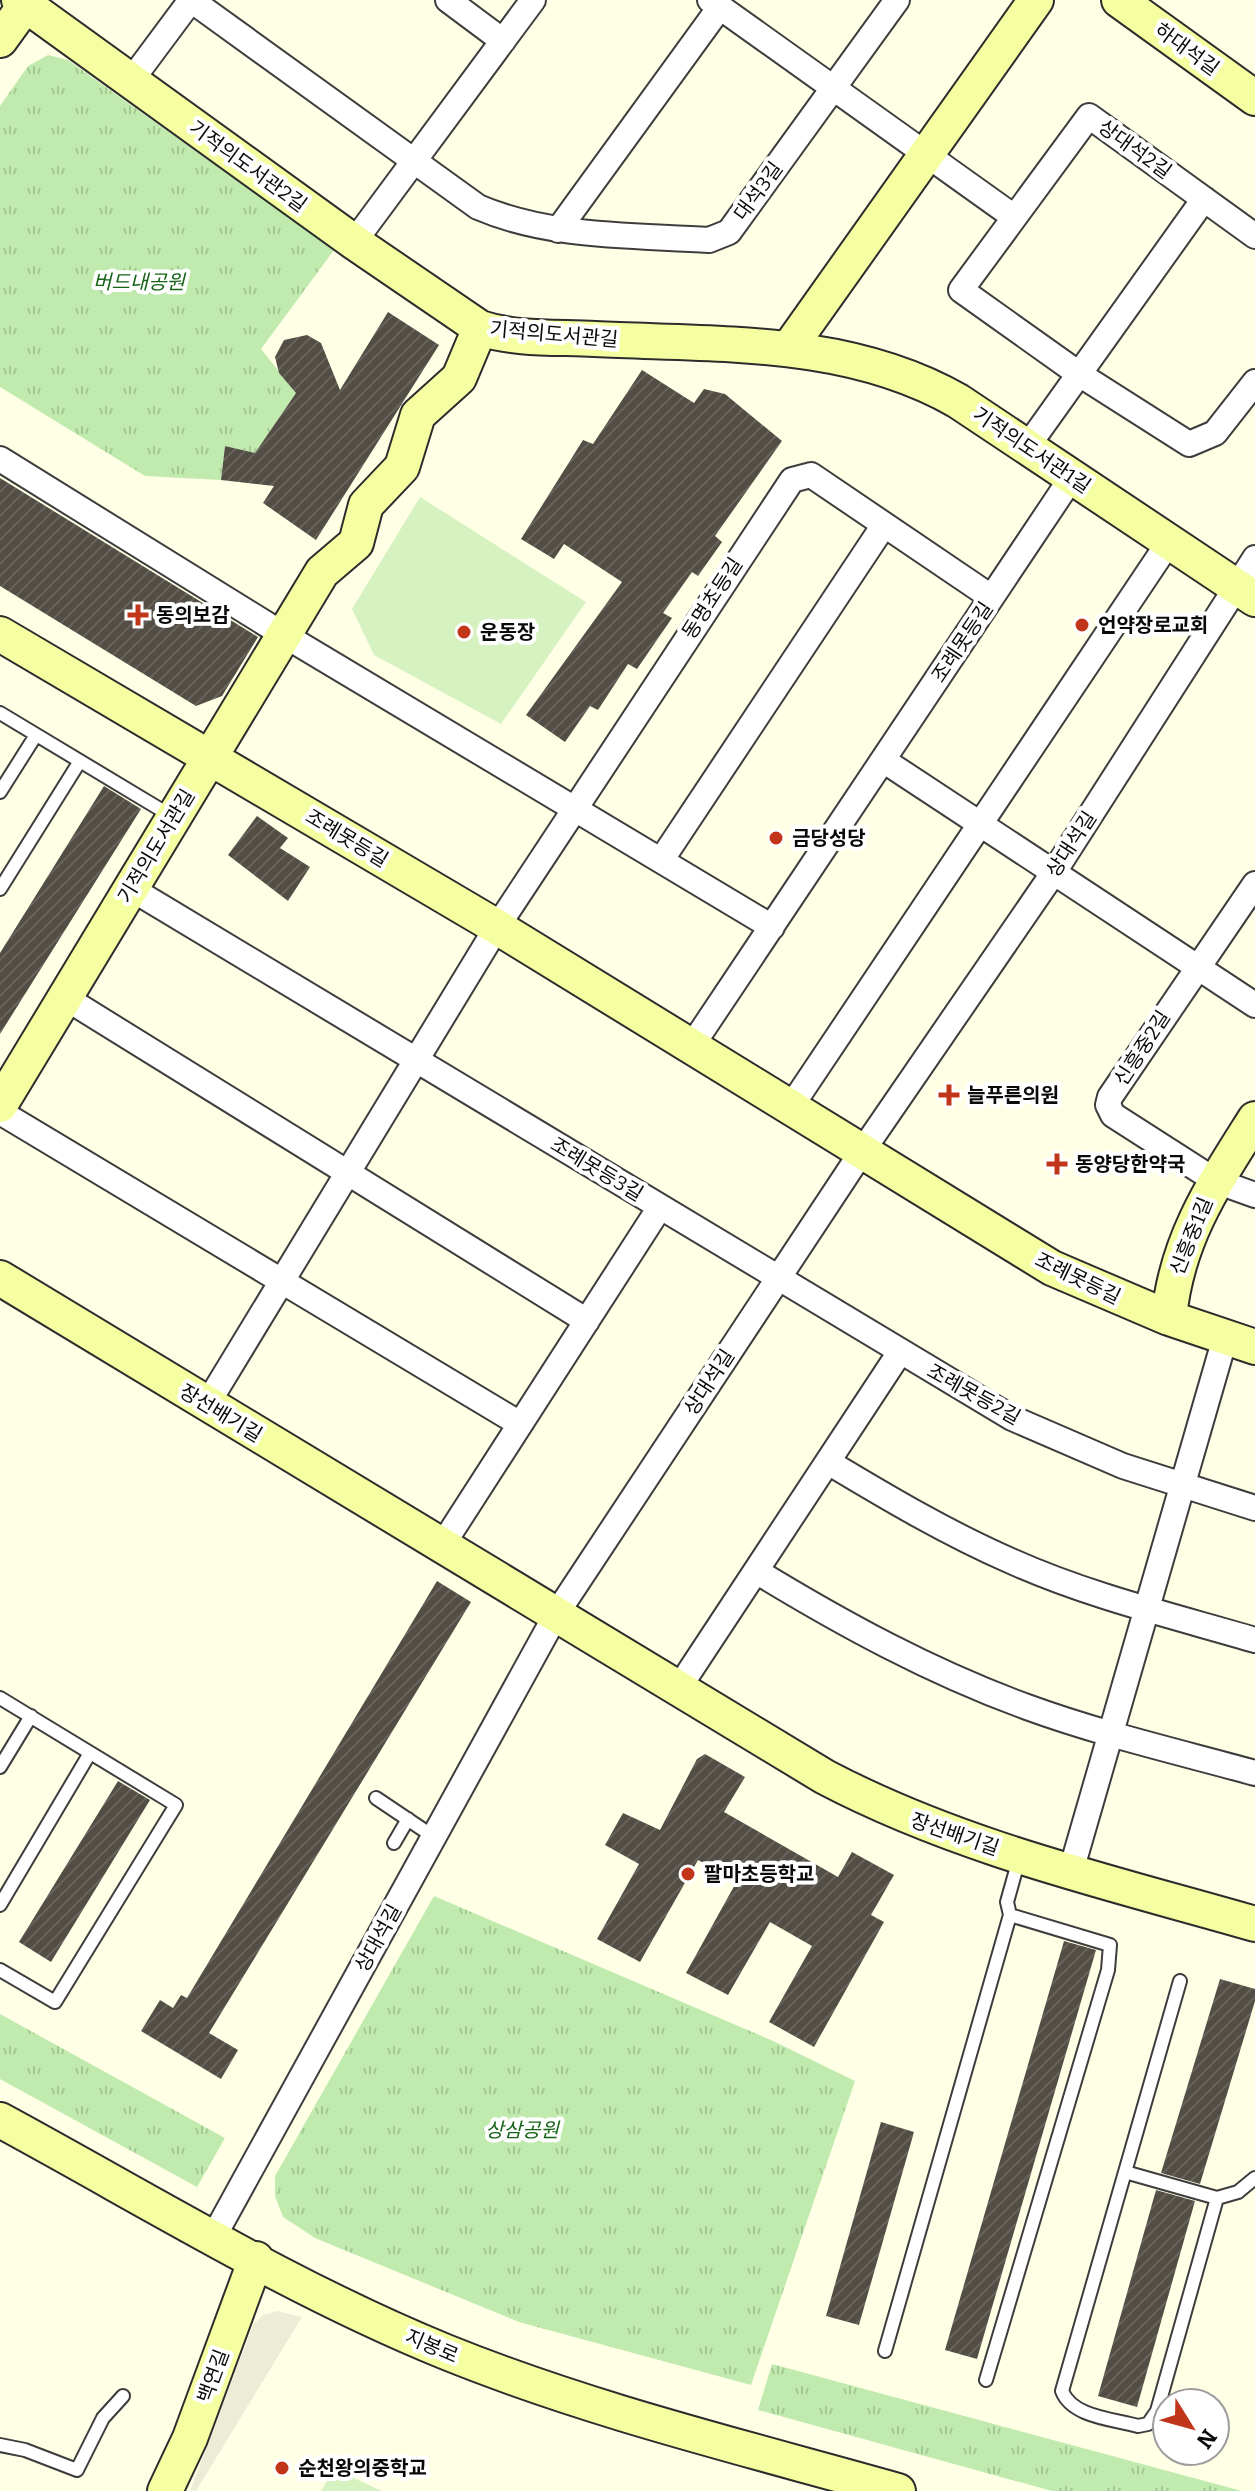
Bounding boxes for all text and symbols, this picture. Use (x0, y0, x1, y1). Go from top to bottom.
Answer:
street label: 하대석길 (1150, 18, 1224, 80)
street label: 상대석2길 (1094, 114, 1176, 184)
street label: 기적의도서관2길 (184, 115, 312, 217)
street label: 대석3길 (729, 157, 787, 225)
park label: 버드내공원 (93, 270, 187, 294)
street label: 기적의도서관길 (489, 316, 619, 352)
street label: 기적의도서관1길 (969, 402, 1095, 498)
street label: 동명초등길 (677, 553, 747, 643)
street label: 조례못등길 (926, 597, 998, 687)
place label: 동의보감 (156, 603, 230, 627)
marker: 동의보감 (127, 604, 149, 626)
place label: 언약장로교회 (1098, 613, 1208, 637)
marker: 언약장로교회 (1073, 616, 1091, 634)
place label: 운동장 (480, 620, 535, 644)
marker: 운동장 (455, 623, 473, 641)
street label: 기적의도서관길 (113, 785, 199, 907)
street label: 조례못등길 (301, 804, 393, 872)
street label: 상대석길 (1041, 807, 1101, 881)
place label: 금당성당 (792, 826, 866, 850)
marker: 금당성당 (767, 829, 785, 847)
street label: 신흥중2길 (1109, 1006, 1175, 1090)
place label: 늘푸른의원 (967, 1083, 1059, 1107)
marker: 늘푸른의원 (938, 1084, 960, 1106)
street label: 조례못등3길 (547, 1132, 647, 1206)
place label: 동양당한약국 (1075, 1152, 1185, 1176)
marker: 동양당한약국 (1046, 1153, 1068, 1175)
street label: 신흥중1길 (1165, 1194, 1217, 1278)
street label: 조례못등길 (1031, 1247, 1125, 1309)
street label: 상대석길 (679, 1345, 739, 1419)
street label: 조례못등2길 (923, 1359, 1025, 1429)
street label: 장선배기길 (175, 1379, 267, 1447)
street label: 장선배기길 (908, 1808, 1002, 1860)
place label: 팔마초등학교 (704, 1862, 814, 1886)
marker: 팔마초등학교 (679, 1865, 697, 1883)
street label: 상대석길 (350, 1900, 406, 1976)
park label: 상삼공원 (485, 2118, 560, 2142)
street label: 지봉로 (402, 2324, 462, 2368)
street label: 백연길 (192, 2346, 234, 2406)
north arrow (1151, 2387, 1231, 2467)
text: N (1191, 2424, 1222, 2454)
place label: 순천왕의중학교 (298, 2456, 427, 2480)
marker: 순천왕의중학교 (273, 2459, 291, 2477)

